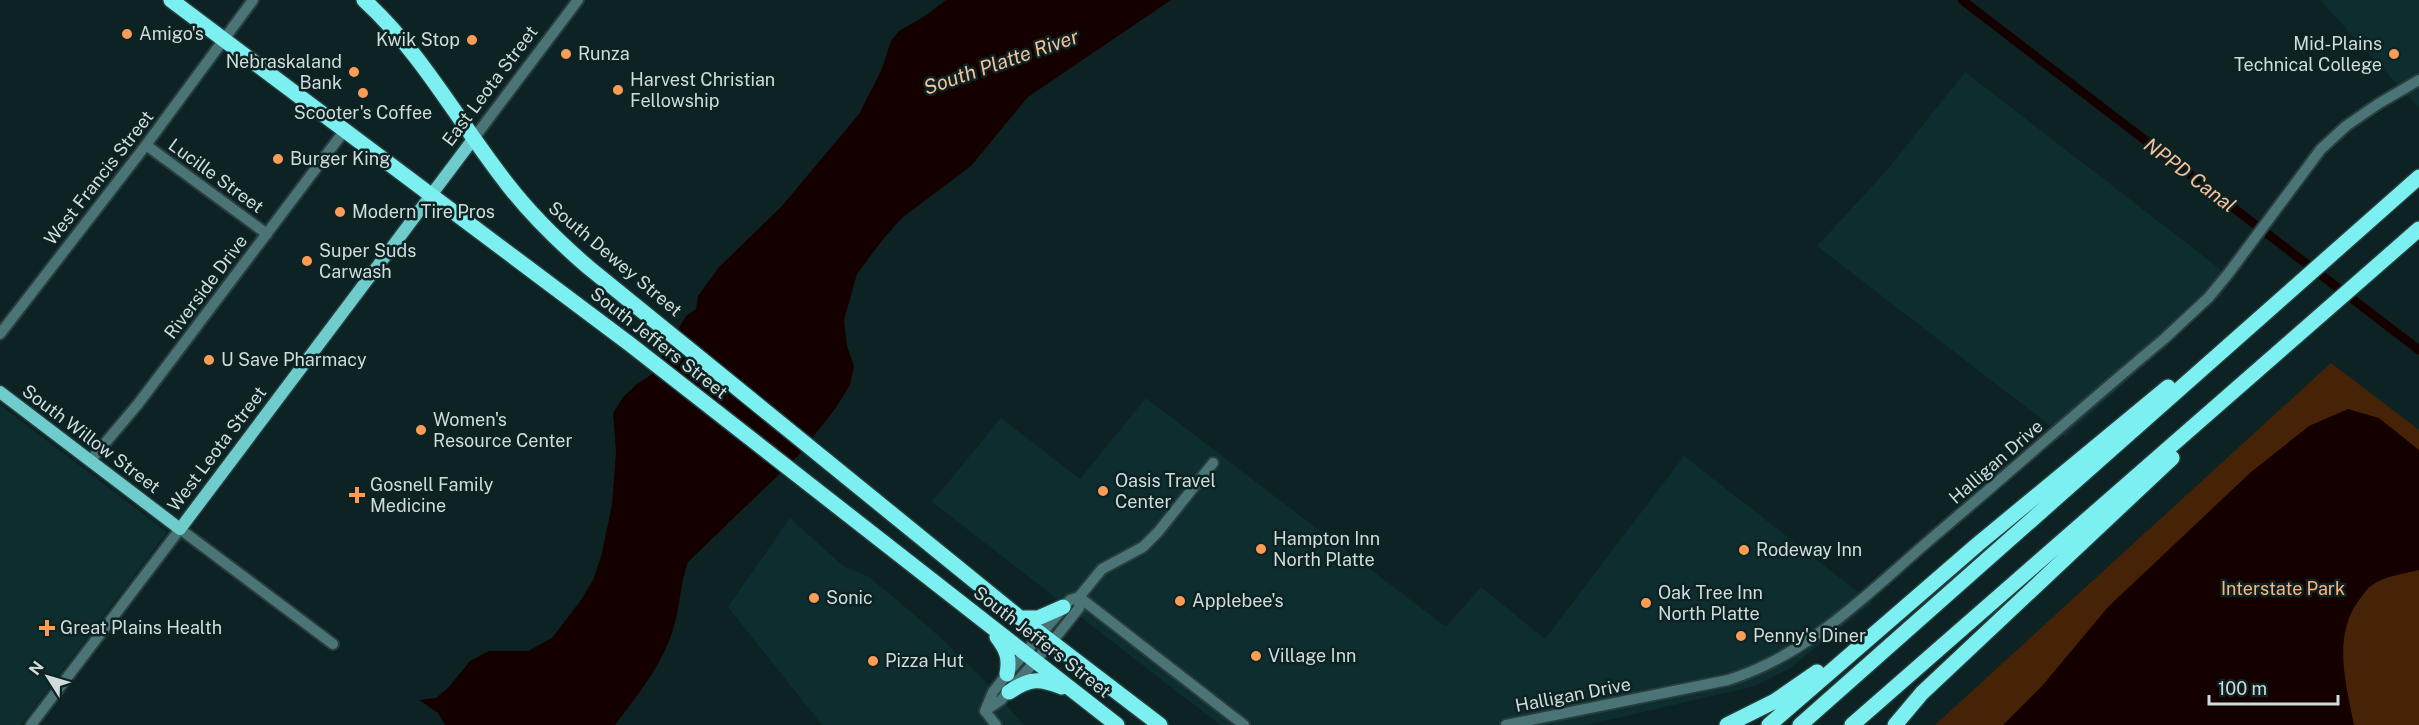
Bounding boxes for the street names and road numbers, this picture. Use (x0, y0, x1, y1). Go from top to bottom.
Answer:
street label: East Leota Street (438, 21, 542, 150)
street label: West Francis Street (40, 106, 158, 249)
street label: Lucille Street (165, 134, 268, 217)
street label: South Dewey Street (544, 197, 686, 320)
street label: Riverside Drive (160, 231, 251, 343)
street label: South Jeffers Street (587, 283, 732, 403)
street label: South Willow Street (18, 380, 164, 497)
street label: West Leota Street (163, 382, 270, 515)
street label: Halligan Drive (1944, 415, 2047, 508)
street label: South Jeffers Street (970, 582, 1115, 702)
street label: Halligan Drive (1513, 673, 1633, 716)

